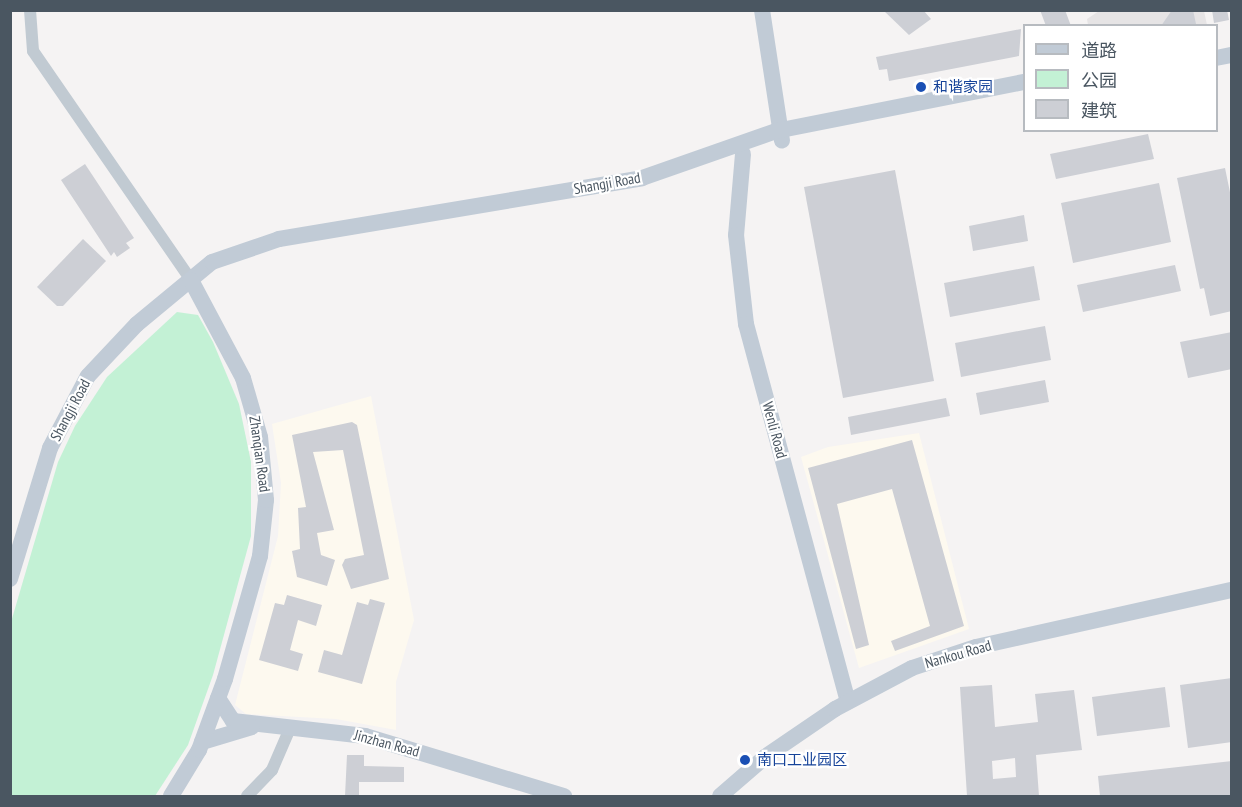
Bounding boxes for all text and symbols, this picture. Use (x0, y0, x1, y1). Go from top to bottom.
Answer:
legend (1023, 24, 1218, 132)
text: 道路 (1081, 39, 1117, 62)
text: 公园 (1081, 69, 1117, 92)
place label: 和谐家园 (933, 78, 993, 96)
marker: 和谐家园 (914, 80, 928, 94)
text: 建筑 (1081, 99, 1117, 122)
street label: Shangji Road (572, 168, 642, 198)
street label: Shangji Road (46, 376, 94, 444)
street label: Wenli Road (759, 400, 791, 460)
street label: Zhanqian Road (246, 415, 274, 493)
street label: Nankou Road (923, 636, 993, 672)
street label: Jinzhan Road (352, 726, 422, 760)
place label: 南口工业园区 (757, 751, 847, 769)
marker: 南口工业园区 (738, 753, 752, 767)

